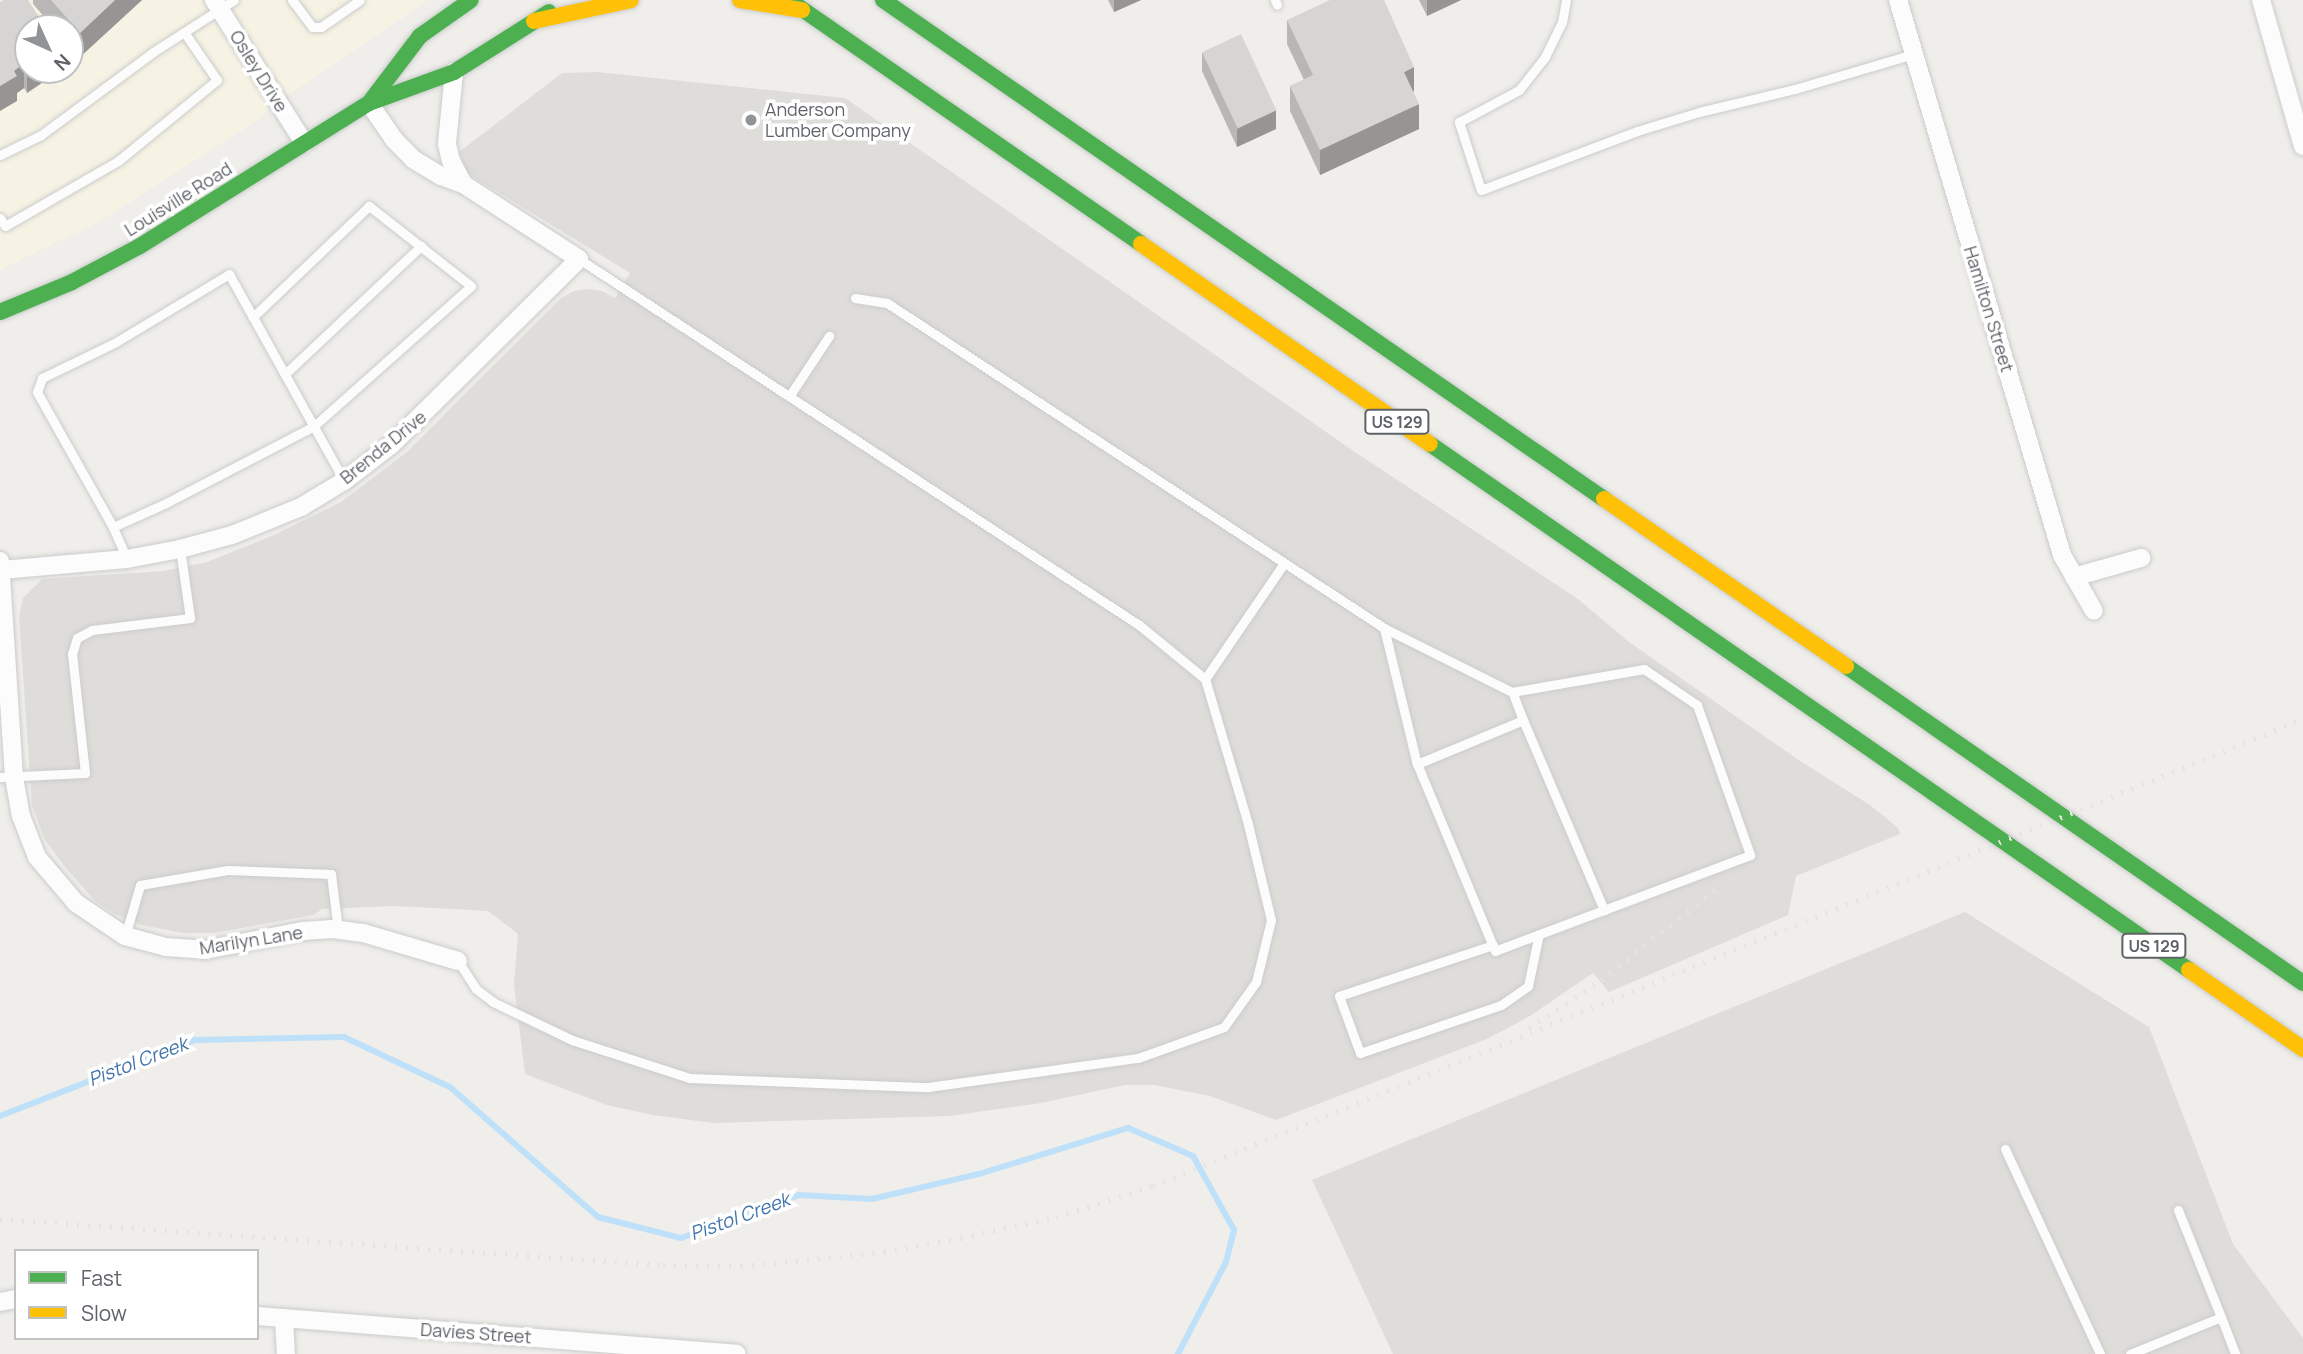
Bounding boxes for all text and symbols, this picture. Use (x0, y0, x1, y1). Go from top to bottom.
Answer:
north arrow (14, 14, 84, 84)
street label: Osley Drive (225, 26, 293, 116)
text: N (48, 48, 76, 76)
place label: Anderson Lumber Company (765, 99, 911, 142)
marker: Anderson Lumber Company (743, 112, 759, 128)
street label: Louisville Road (120, 157, 236, 241)
street label: Hamilton Street (1960, 243, 2018, 375)
street label: Brenda Drive (336, 406, 430, 488)
road number: US 129 (1364, 410, 1430, 434)
street label: Marilyn Lane (198, 921, 304, 959)
road number: US 129 (2121, 934, 2187, 958)
water label: Pistol Creek (85, 1033, 191, 1091)
water label: Pistol Creek (687, 1188, 793, 1246)
legend (14, 1249, 259, 1340)
text: Fast (81, 1264, 122, 1292)
text: Slow (81, 1299, 127, 1327)
street label: Davies Street (420, 1318, 532, 1348)

